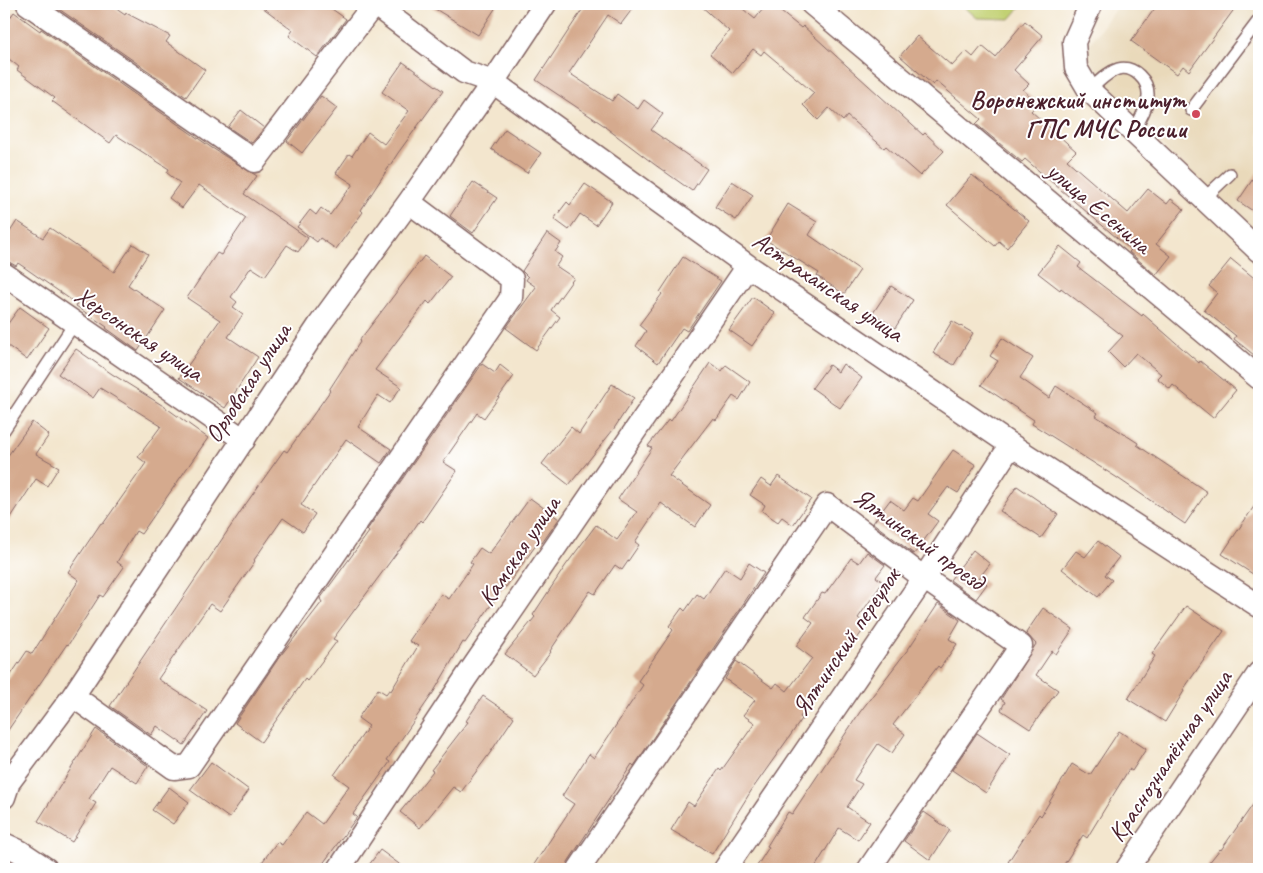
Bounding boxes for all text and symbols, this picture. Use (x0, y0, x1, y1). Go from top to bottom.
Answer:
place label: Воронежский институт ГПС МЧС России (970, 84, 1188, 145)
marker: Воронежский институт ГПС МЧС России (1190, 108, 1202, 120)
street label: улица Есенина (1039, 154, 1160, 263)
street label: Астраханская улица (746, 225, 911, 350)
street label: Херсонская улица (68, 279, 211, 390)
street label: Орловская улица (197, 315, 300, 449)
street label: Ялтинский проезд (847, 480, 993, 599)
street label: Камская улица (471, 488, 569, 612)
street label: Ялтинский переулок (785, 559, 909, 722)
street label: Краснознамённая улица (1101, 662, 1241, 849)

